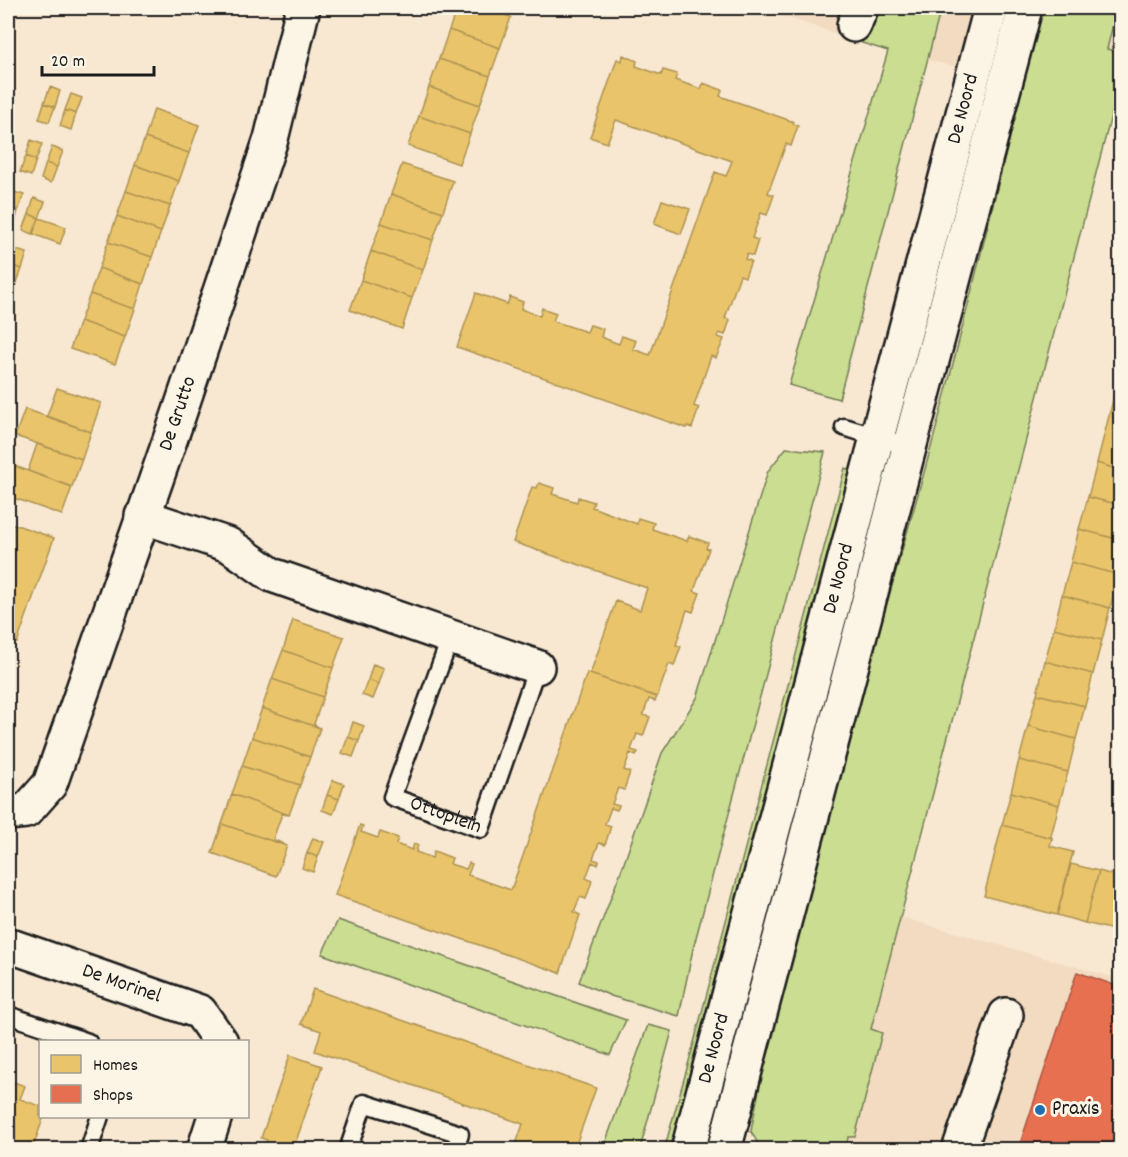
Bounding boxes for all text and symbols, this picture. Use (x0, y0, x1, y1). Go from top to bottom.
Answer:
scale bar (42, 39, 154, 77)
text: 20 m (51, 50, 85, 75)
street label: De Noord (941, 71, 988, 147)
street label: De Grutto (152, 373, 205, 455)
street label: De Noord (816, 540, 863, 617)
street label: Ottoplein (405, 789, 485, 843)
street label: De Morinel (78, 957, 165, 1012)
street label: De Noord (691, 1010, 739, 1087)
legend (39, 1040, 249, 1118)
text: Homes (93, 1054, 138, 1079)
text: Shops (93, 1084, 133, 1109)
place label: Praxis (1052, 1095, 1100, 1125)
marker: Praxis (1033, 1103, 1047, 1117)

